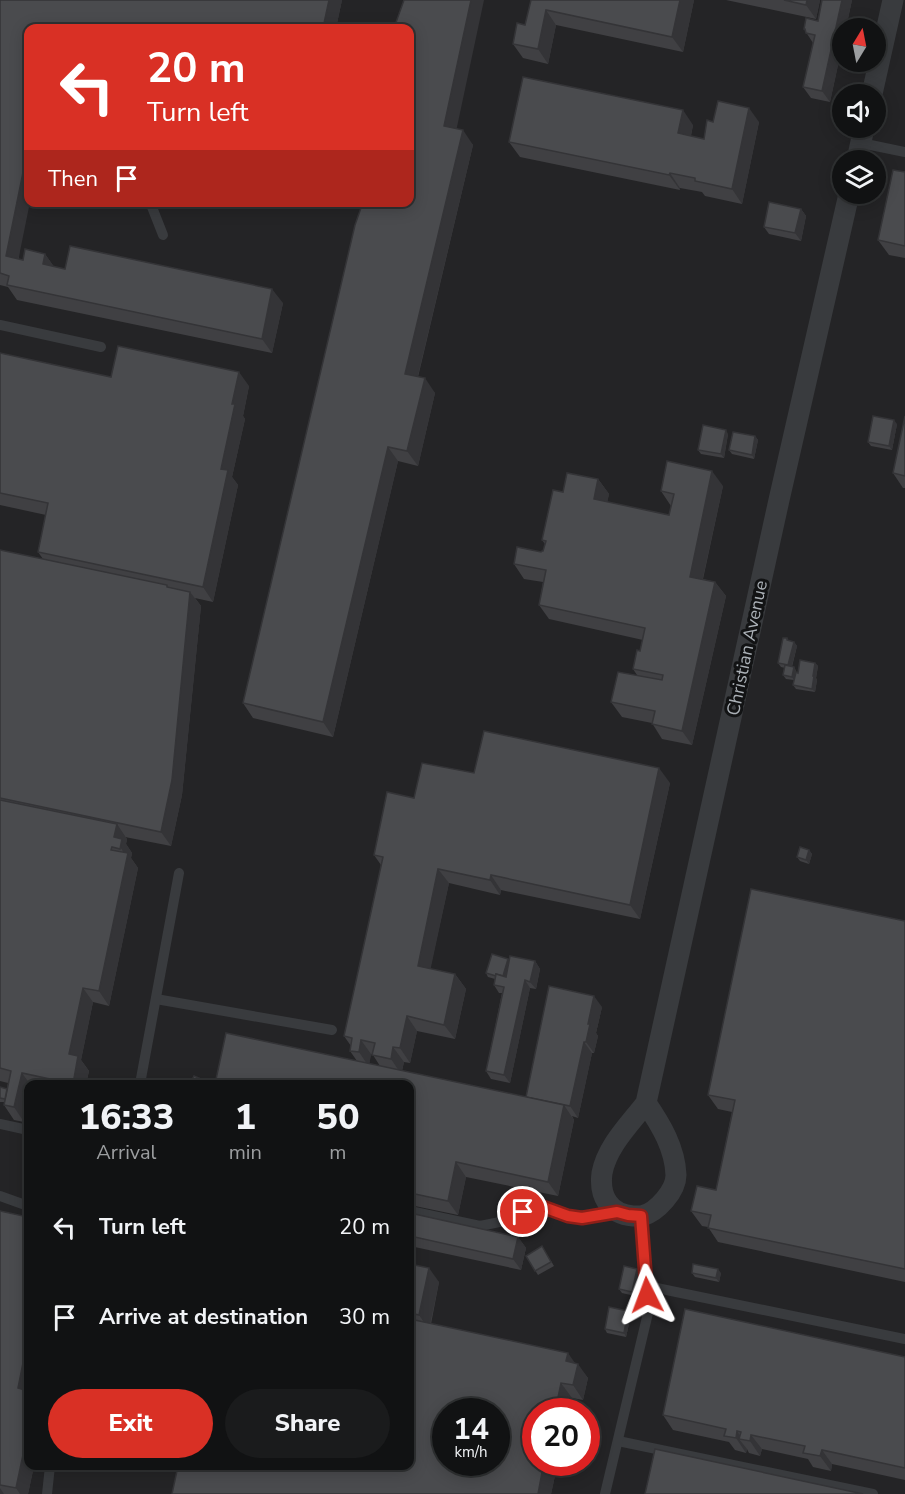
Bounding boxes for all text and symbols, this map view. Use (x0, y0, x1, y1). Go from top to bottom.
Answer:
north arrow (832, 18, 886, 72)
map controls (832, 18, 886, 204)
text: 20 m (147, 40, 246, 97)
icon: left (48, 48, 126, 126)
button: sound (832, 84, 886, 138)
text: Turn left (147, 94, 248, 131)
button: layers (832, 150, 886, 204)
icon: arrive (110, 162, 143, 195)
text: Then (48, 164, 98, 194)
street label: Christian Avenue (721, 578, 773, 718)
text: 16:33 (78, 1093, 174, 1142)
text: 1 (234, 1093, 256, 1142)
text: 50 (316, 1093, 360, 1142)
text: Arrival (96, 1139, 156, 1166)
text: min (229, 1139, 262, 1166)
text: m (329, 1139, 346, 1166)
pin (497, 1186, 548, 1237)
icon: arrive (506, 1195, 539, 1228)
icon: left (48, 1211, 81, 1244)
text: Turn left (99, 1212, 186, 1242)
text: 20 m (339, 1212, 390, 1242)
position arrow (615, 1263, 679, 1327)
icon: arrive (48, 1301, 81, 1334)
text: Arrive at destination (99, 1302, 308, 1332)
text: 30 m (339, 1302, 390, 1332)
button: Exit (48, 1389, 213, 1458)
button: Share (225, 1389, 390, 1458)
speed limit sign: 20 (522, 1398, 600, 1476)
text: 14 (453, 1409, 489, 1450)
text: km/h (454, 1442, 488, 1462)

